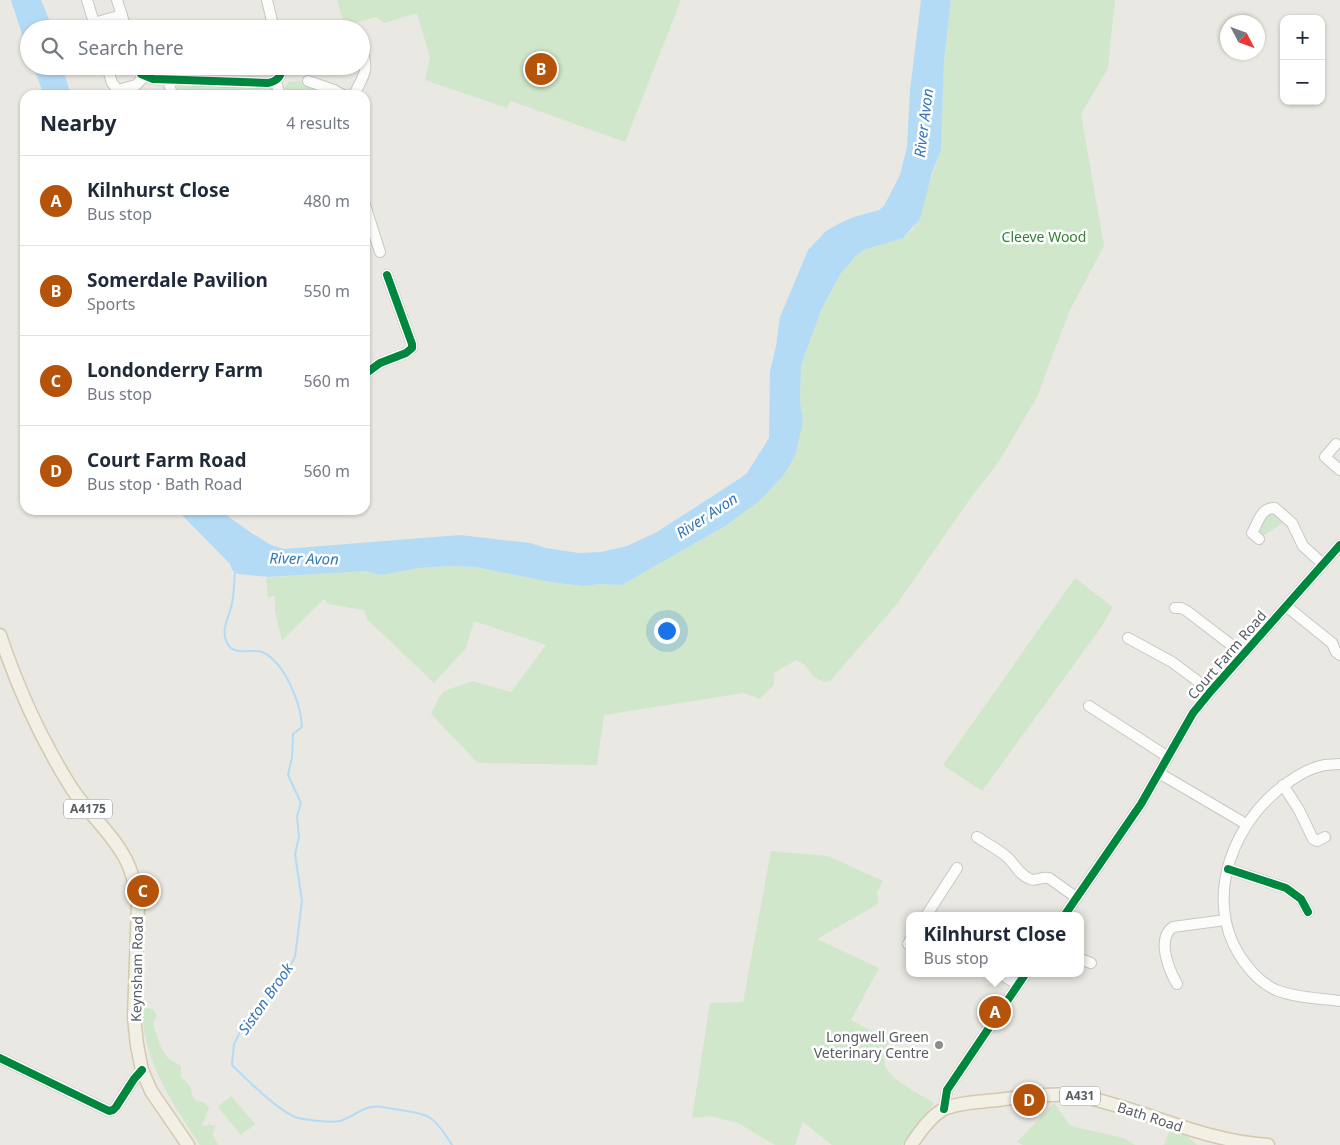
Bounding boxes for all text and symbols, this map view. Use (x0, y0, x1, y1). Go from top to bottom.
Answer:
north arrow (1220, 15, 1265, 60)
map controls (1280, 15, 1325, 105)
button: + (1280, 15, 1325, 60)
search box (20, 20, 370, 75)
icon: search (38, 34, 66, 62)
text: Search here (78, 35, 184, 61)
pin: B (525, 50, 557, 88)
button: − (1280, 60, 1325, 105)
water label: River Avon (909, 87, 937, 159)
text: Nearby (40, 109, 116, 137)
text: 4 results (286, 112, 350, 134)
text: Kilnhurst Close (87, 177, 230, 203)
text: A (50, 190, 62, 212)
text: 480 m (303, 190, 350, 212)
text: Bus stop (87, 203, 152, 225)
park label: Cleeve Wood (1002, 227, 1086, 246)
text: Somerdale Pavilion (87, 267, 268, 293)
text: B (51, 280, 61, 302)
text: 550 m (303, 280, 350, 302)
text: Sports (87, 293, 135, 315)
text: Londonderry Farm (87, 357, 263, 383)
text: C (51, 370, 61, 392)
text: 560 m (303, 370, 350, 392)
text: Bus stop (87, 383, 152, 405)
text: Court Farm Road (87, 447, 247, 473)
text: D (50, 460, 62, 482)
text: 560 m (303, 460, 350, 482)
text: Bus stop · Bath Road (87, 473, 242, 495)
water label: River Avon (672, 488, 741, 542)
water label: River Avon (269, 547, 339, 569)
street label: Court Farm Road (1183, 606, 1270, 703)
your location (654, 618, 680, 644)
road number: A4175 (64, 800, 112, 819)
pin: C (127, 872, 159, 910)
popup (906, 912, 1084, 977)
street label: Keynsham Road (126, 916, 147, 1022)
text: Kilnhurst Close (924, 921, 1066, 947)
text: Bus stop (924, 947, 989, 969)
water label: Siston Brook (233, 958, 297, 1038)
pin: A (979, 993, 1011, 1031)
place label: Longwell Green Veterinary Centre (814, 1027, 929, 1062)
marker: Longwell Green Veterinary Centre (933, 1039, 945, 1051)
pin: D (1013, 1081, 1045, 1119)
road number: A431 (1060, 1086, 1100, 1106)
street label: Bath Road (1115, 1097, 1185, 1136)

